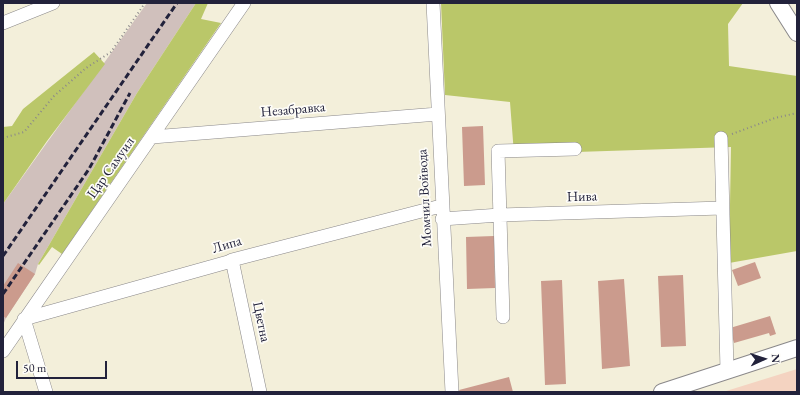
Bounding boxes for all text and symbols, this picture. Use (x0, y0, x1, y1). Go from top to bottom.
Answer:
street label: Незабравка (260, 99, 326, 121)
street label: Цар Самуил (84, 134, 138, 202)
street label: Момчил Войвода (414, 149, 436, 247)
street label: Нива (567, 188, 597, 206)
street label: Липа (210, 233, 244, 257)
street label: Цветна (249, 300, 273, 344)
north arrow (744, 339, 784, 379)
scale bar (18, 353, 109, 379)
text: N (769, 354, 783, 363)
text: 50 m (23, 360, 46, 376)

